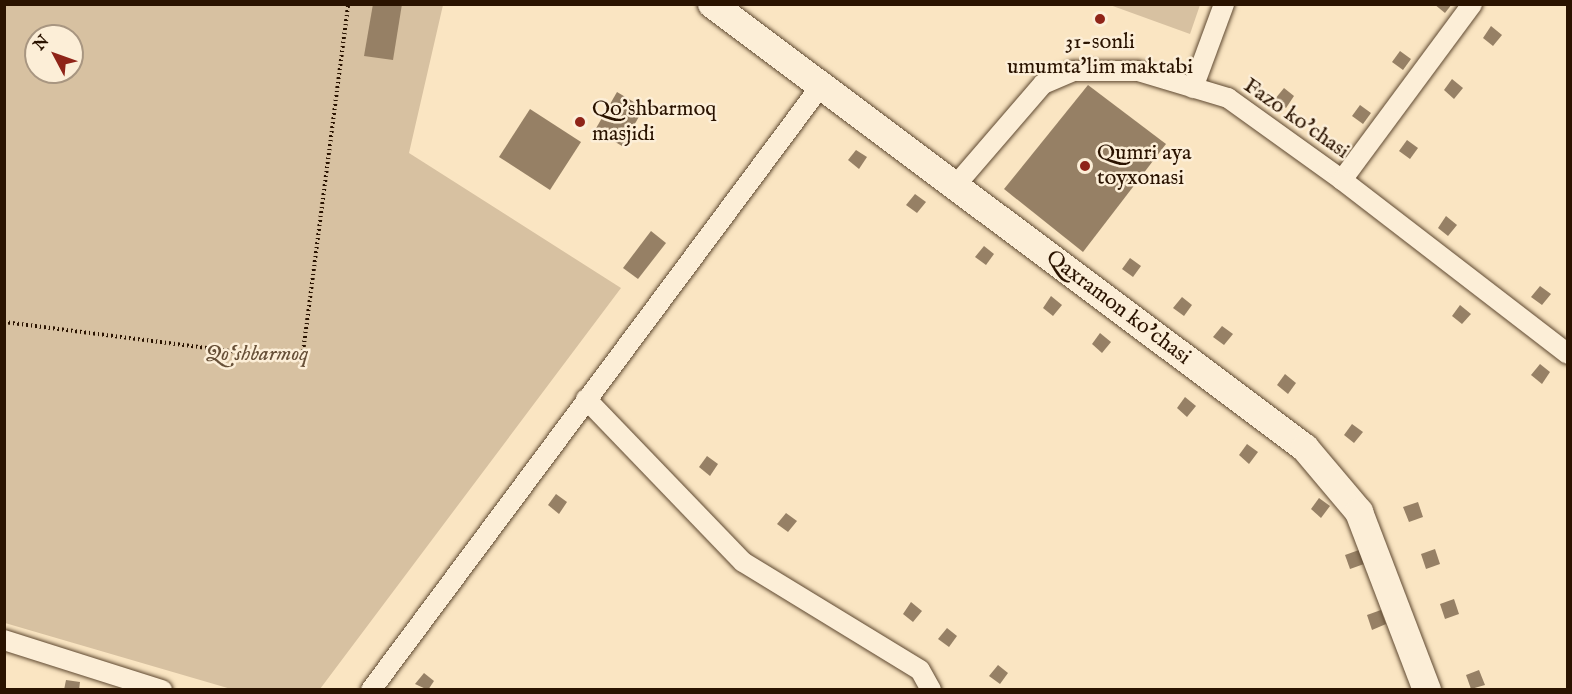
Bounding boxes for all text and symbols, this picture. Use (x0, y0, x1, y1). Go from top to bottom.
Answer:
marker: 31-sonli umumta'lim maktabi (1093, 12, 1107, 26)
north arrow (24, 24, 84, 84)
place label: 31-sonli umumta'lim maktabi (1007, 29, 1193, 80)
text: N (30, 32, 54, 55)
street label: Fazo ko'chasi (1238, 73, 1354, 165)
place label: Qo'shbarmoq masjidi (592, 96, 716, 148)
marker: Qo'shbarmoq masjidi (573, 115, 587, 129)
place label: Qumri aya toyxonasi (1097, 140, 1192, 192)
marker: Qumri aya toyxonasi (1078, 159, 1092, 173)
street label: Qaxramon ko'chasi (1040, 245, 1196, 371)
park label: Qo‘shbarmoq (205, 342, 309, 368)

